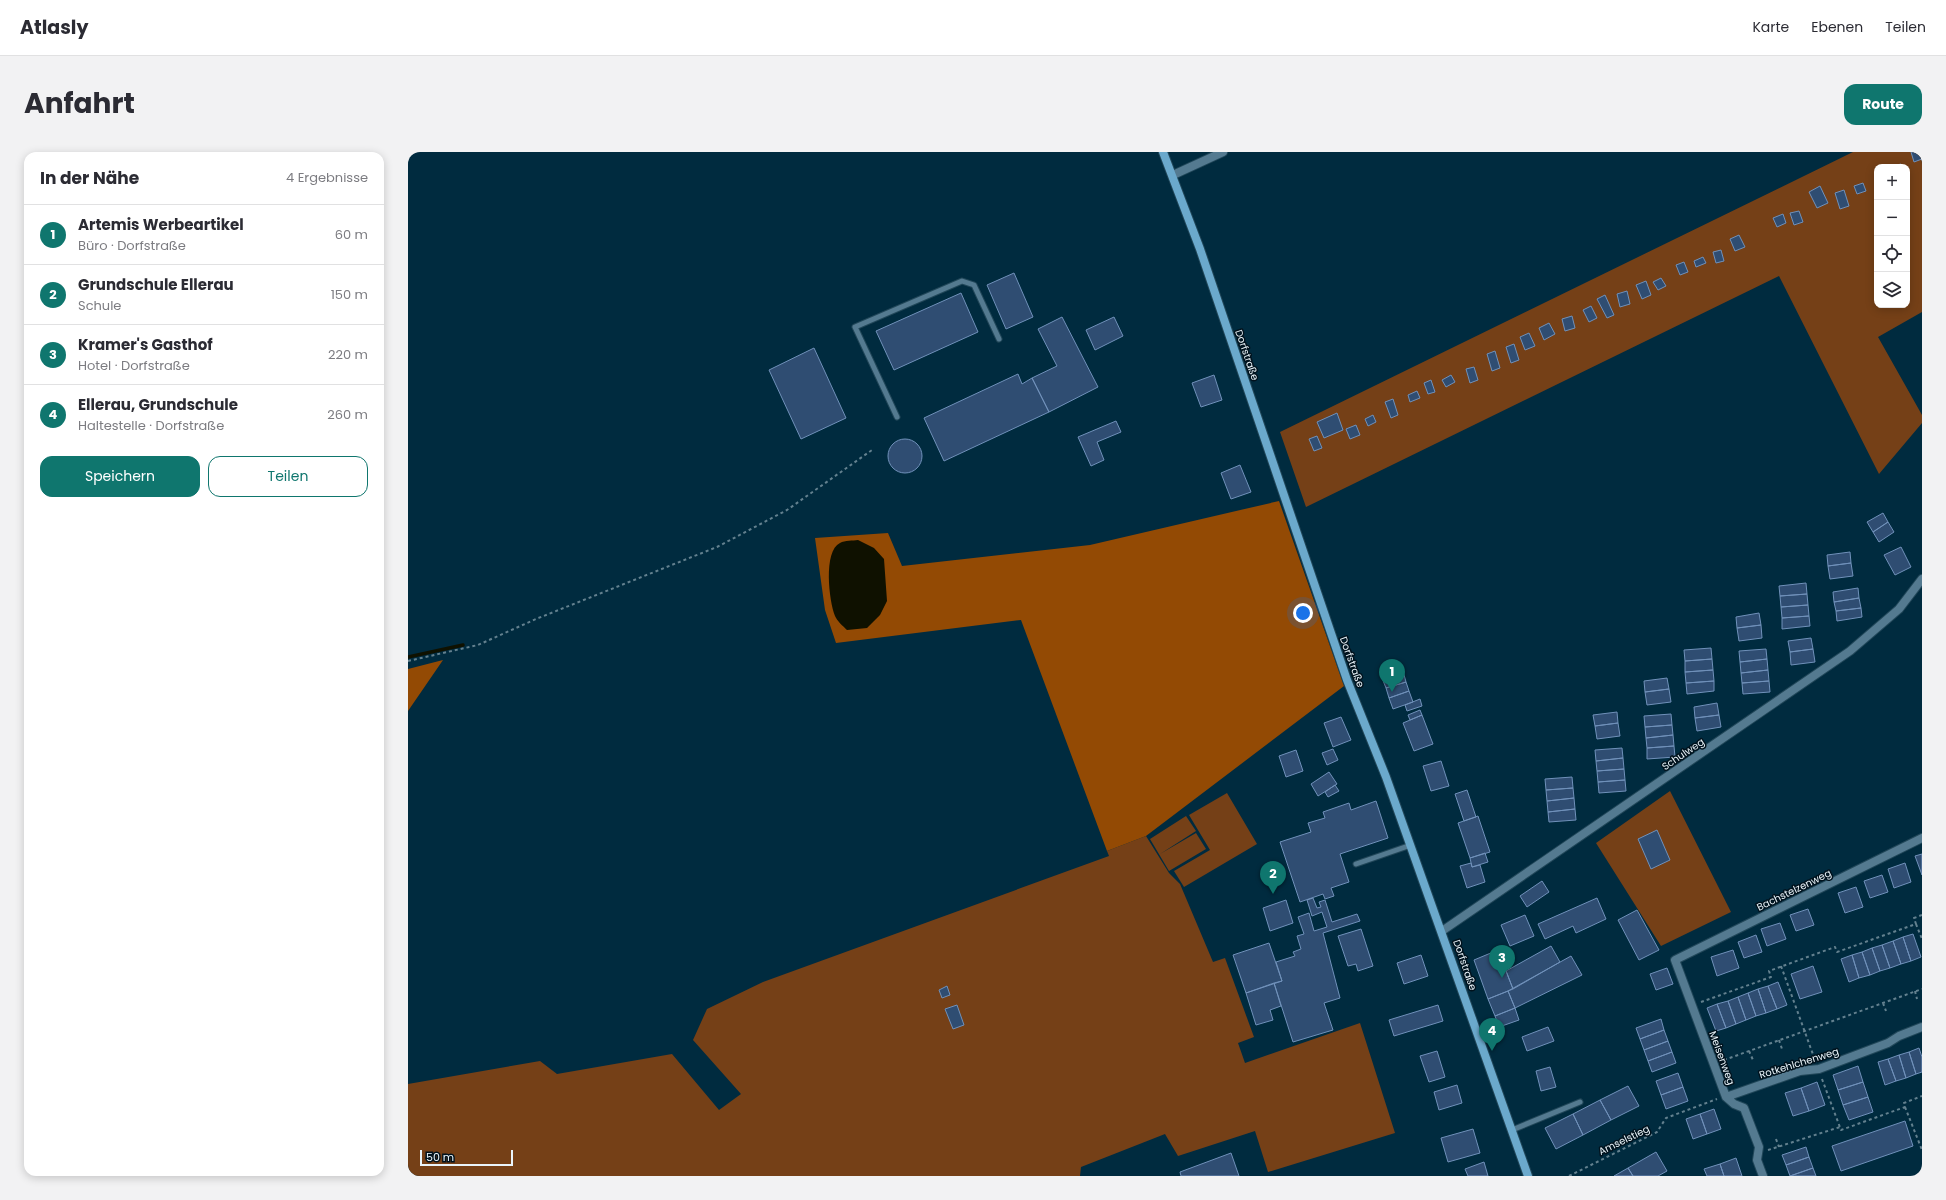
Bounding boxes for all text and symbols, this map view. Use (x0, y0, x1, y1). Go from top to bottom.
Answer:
text: Atlasly (20, 14, 88, 41)
text: Karte (1752, 17, 1789, 37)
text: Ebenen (1811, 17, 1863, 37)
text: Teilen (1885, 17, 1926, 37)
text: Anfahrt (24, 84, 135, 123)
button: Route (1844, 84, 1922, 125)
map controls (1874, 164, 1910, 308)
button: + (1874, 164, 1910, 200)
text: In der Nähe (40, 166, 139, 190)
text: 4 Ergebnisse (286, 168, 368, 187)
button: − (1874, 200, 1910, 236)
text: Artemis Werbeartikel (78, 214, 244, 235)
text: 1 (51, 225, 55, 244)
text: 60 m (335, 225, 368, 244)
text: Büro · Dorfstraße (78, 236, 186, 255)
button: locate (1874, 236, 1910, 272)
button: layers (1874, 272, 1910, 308)
text: Grundschule Ellerau (78, 274, 234, 295)
text: 2 (49, 285, 57, 304)
text: 150 m (331, 285, 368, 304)
text: Schule (78, 296, 121, 315)
street label: Dorfstraße (1231, 328, 1263, 382)
text: Kramer's Gasthof (78, 334, 213, 355)
text: 3 (49, 345, 57, 364)
text: 220 m (328, 345, 368, 364)
text: Hotel · Dorfstraße (78, 356, 190, 375)
text: Ellerau, Grundschule (78, 394, 238, 415)
text: 4 (49, 405, 57, 424)
text: 260 m (327, 405, 368, 424)
text: Haltestelle · Dorfstraße (78, 416, 224, 435)
button: Speichern (40, 456, 200, 497)
button: Teilen (208, 456, 368, 497)
your location (1293, 603, 1313, 623)
street label: Dorfstraße (1336, 635, 1368, 689)
pin: 1 (1379, 659, 1405, 692)
street label: Schulweg (1659, 734, 1707, 774)
pin: 2 (1260, 861, 1286, 894)
street label: Bachstelzenweg (1754, 865, 1834, 915)
street label: Dorfstraße (1449, 938, 1481, 992)
pin: 3 (1489, 945, 1515, 978)
pin: 4 (1479, 1018, 1505, 1051)
street label: Meisenweg (1705, 1029, 1739, 1087)
street label: Rotkehlchenweg (1757, 1044, 1841, 1082)
street label: Amselstieg (1596, 1121, 1652, 1159)
scale bar (420, 1148, 513, 1167)
text: 50 m (426, 1149, 454, 1165)

